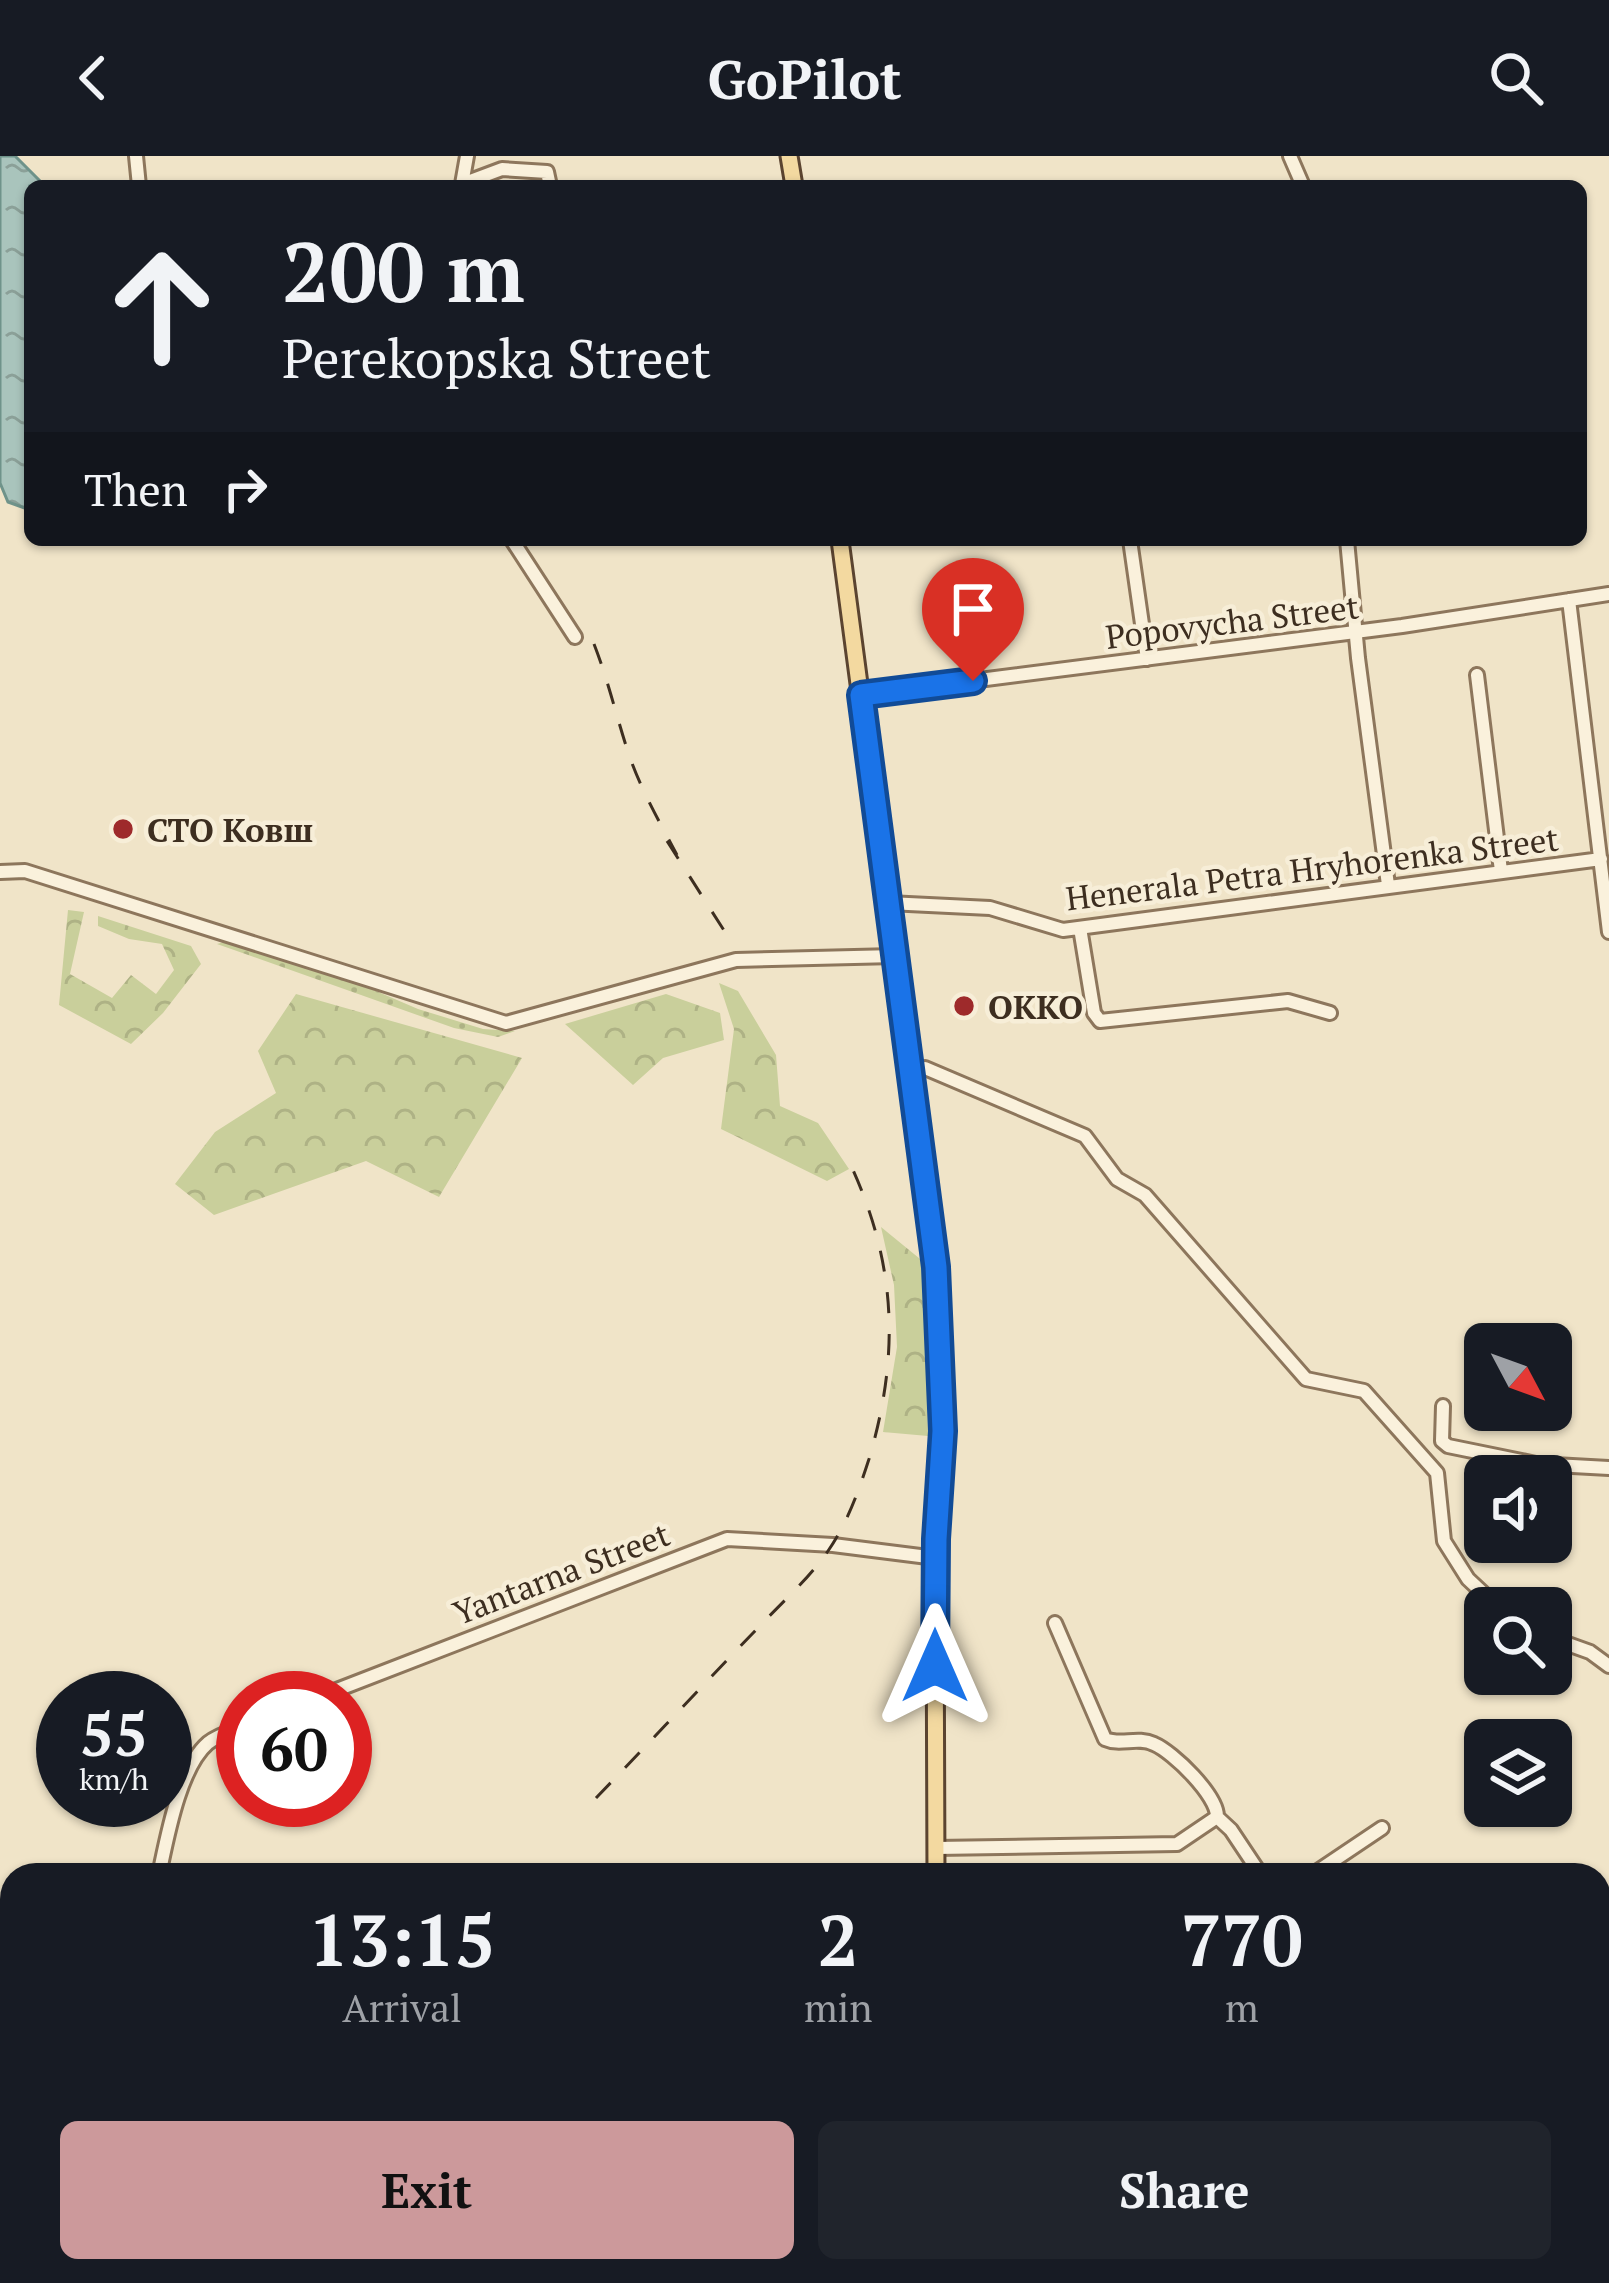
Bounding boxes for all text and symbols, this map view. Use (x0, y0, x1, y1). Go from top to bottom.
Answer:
text: GoPilot (707, 43, 902, 114)
icon: back (60, 45, 126, 111)
icon: search (1483, 45, 1549, 111)
text: 200 m (282, 215, 525, 326)
icon: ahead (84, 228, 240, 384)
text: Perekopska Street (282, 322, 711, 393)
icon: right (212, 456, 278, 522)
text: Then (84, 459, 188, 519)
pin (922, 558, 1024, 681)
icon: arrive (940, 576, 1006, 642)
street label: Popovycha Street (1103, 584, 1361, 658)
place label: СТО Ковш (147, 808, 313, 851)
marker: СТО Ковш (110, 816, 136, 842)
street label: Henerala Petra Hryhorenka Street (1063, 816, 1561, 920)
place label: OKKO (988, 985, 1083, 1028)
marker: OKKO (951, 993, 977, 1019)
north arrow (1464, 1323, 1572, 1431)
map controls (1464, 1323, 1572, 1827)
button: sound (1464, 1455, 1572, 1563)
street label: Yantarna Street (447, 1512, 675, 1634)
button: search (1464, 1587, 1572, 1695)
position arrow (872, 1603, 998, 1729)
speed limit sign: 60 (216, 1671, 372, 1827)
text: 55 (80, 1694, 148, 1773)
button: layers (1464, 1719, 1572, 1827)
text: km/h (79, 1759, 149, 1799)
text: 13:15 (308, 1891, 496, 1987)
text: 2 (818, 1891, 859, 1987)
text: 770 (1181, 1891, 1303, 1987)
text: Arrival (342, 1981, 462, 2033)
text: min (804, 1981, 872, 2033)
text: m (1225, 1981, 1259, 2033)
button: Exit (60, 2121, 794, 2259)
button: Share (818, 2121, 1551, 2259)

